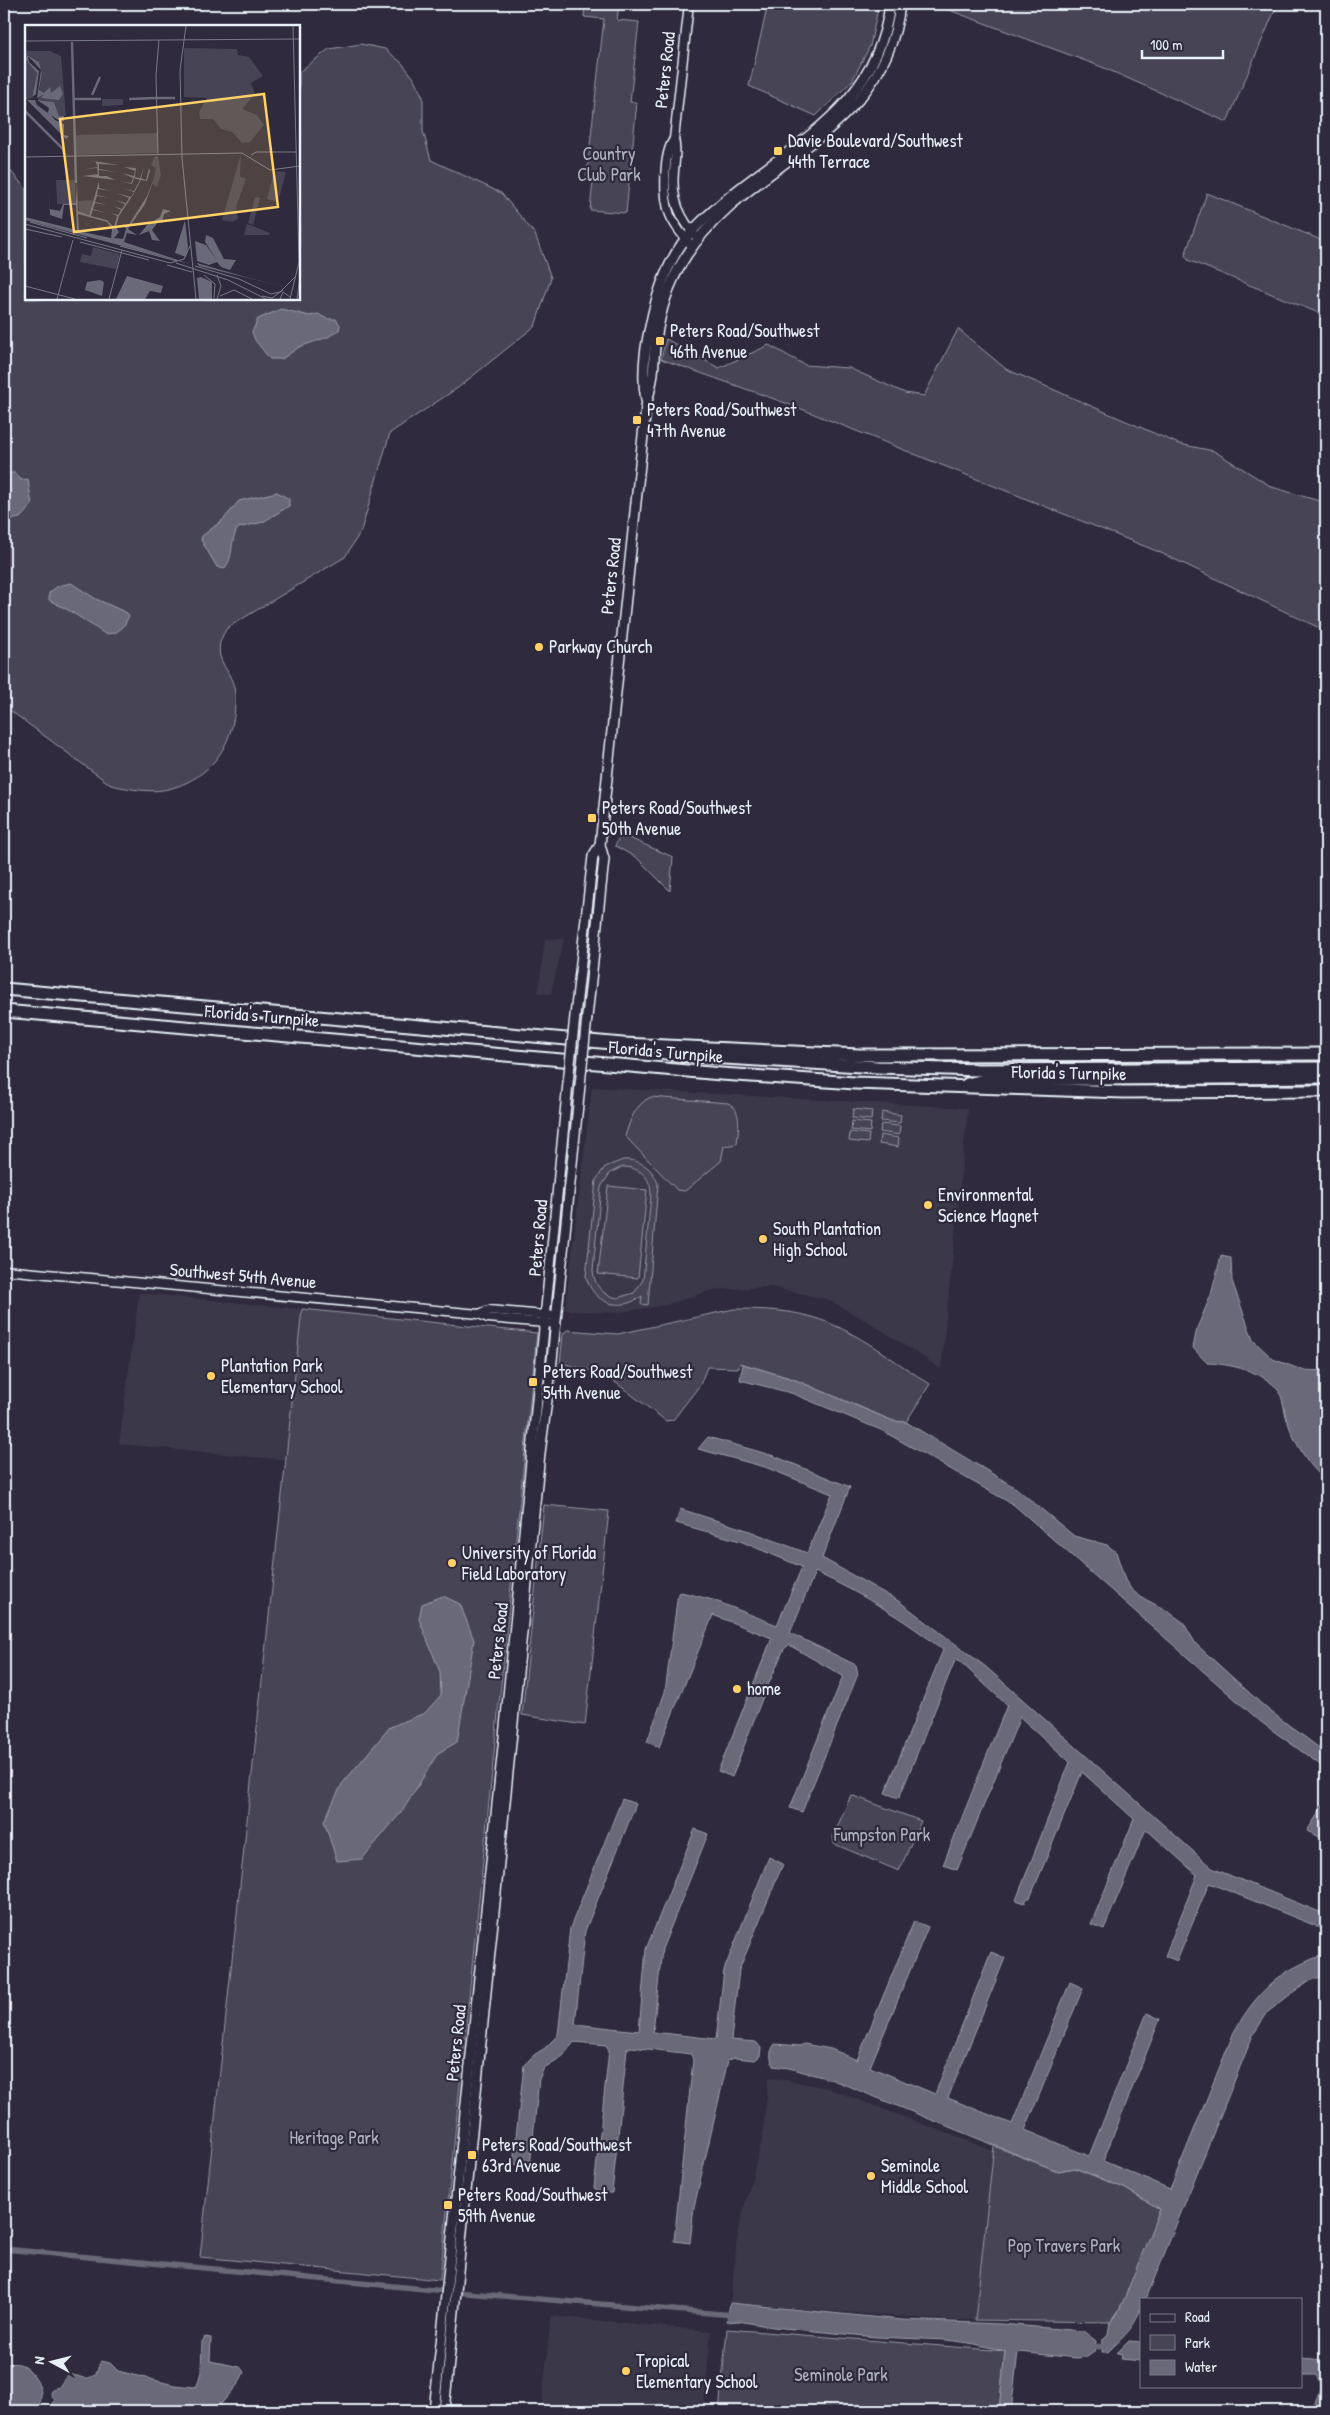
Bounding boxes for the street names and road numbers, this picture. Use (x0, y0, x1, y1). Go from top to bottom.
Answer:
street label: Peters Road (648, 31, 681, 109)
street label: Peters Road (594, 537, 627, 615)
street label: Florida's Turnpike (203, 998, 320, 1033)
street label: Florida's Turnpike (607, 1034, 724, 1069)
street label: Florida's Turnpike (1010, 1059, 1127, 1086)
street label: Peters Road (522, 1199, 553, 1277)
street label: Southwest 54th Avenue (169, 1257, 317, 1294)
street label: Peters Road (481, 1602, 514, 1680)
street label: Peters Road (439, 2004, 472, 2082)

